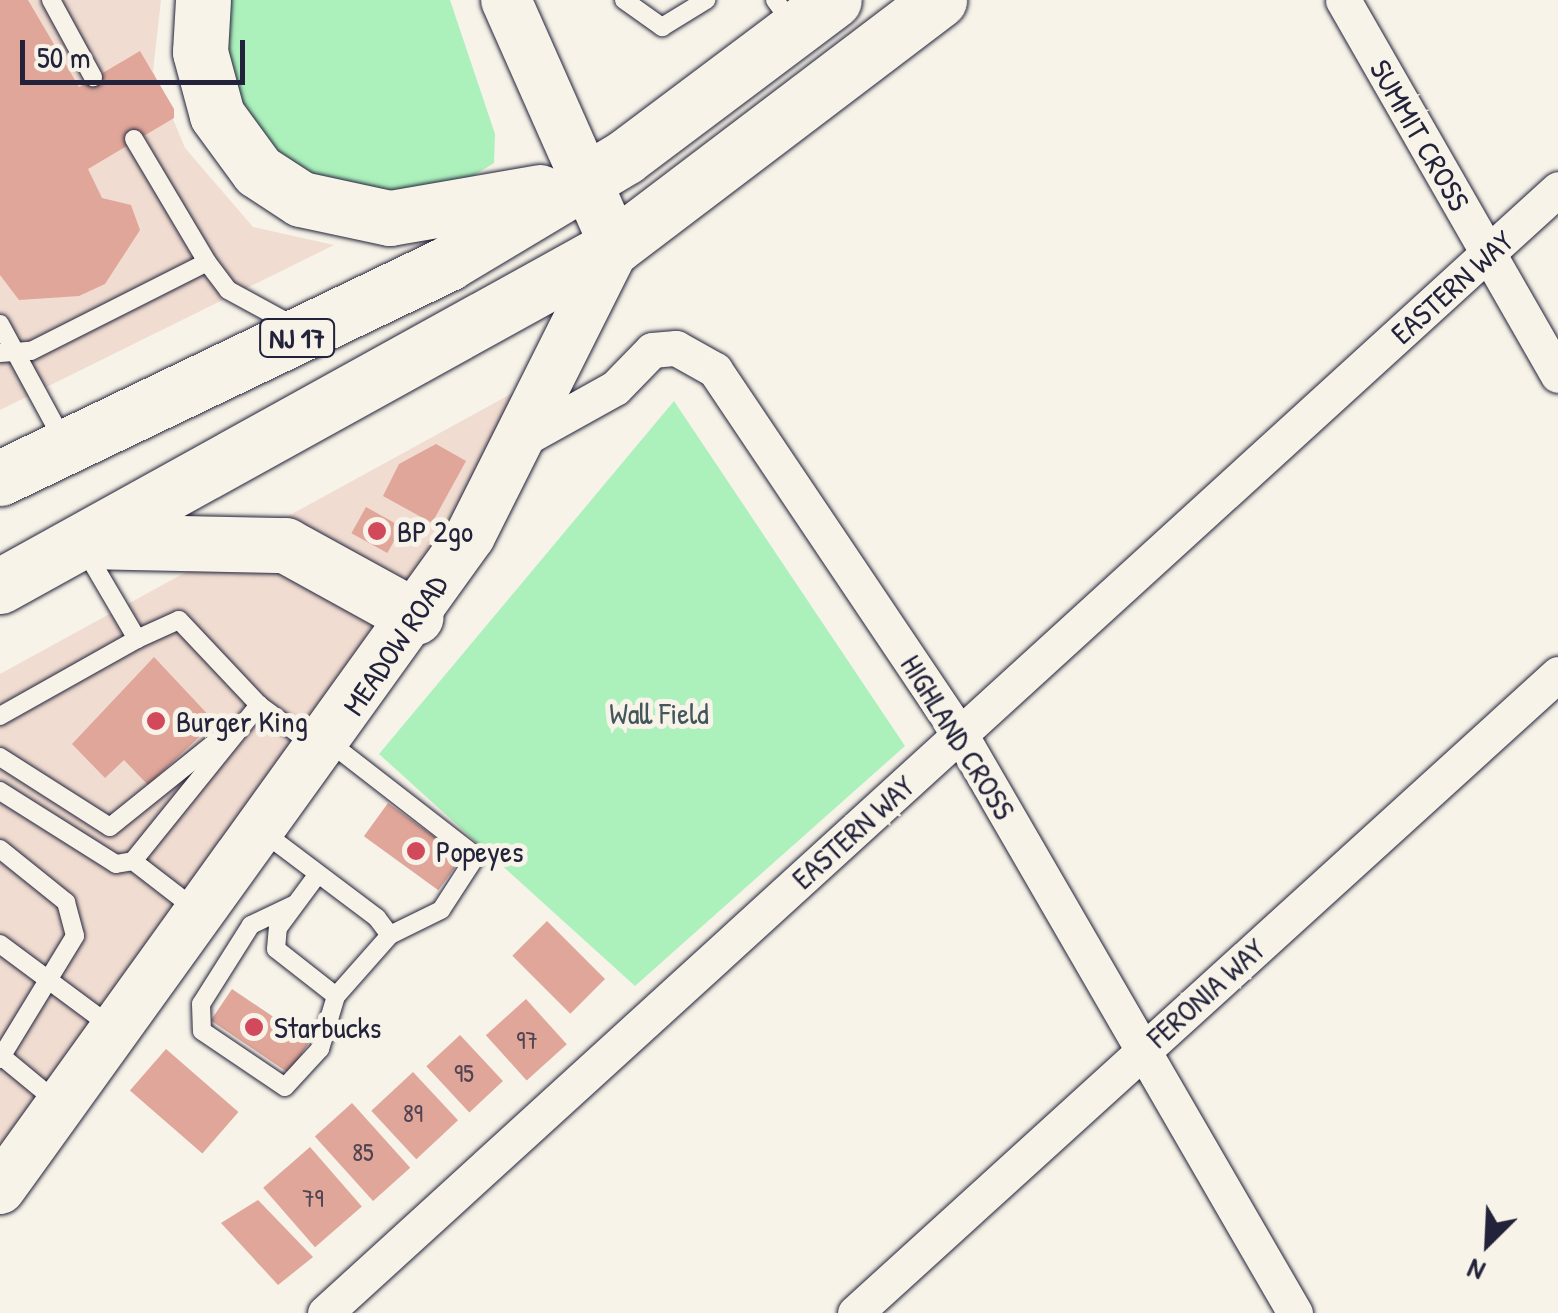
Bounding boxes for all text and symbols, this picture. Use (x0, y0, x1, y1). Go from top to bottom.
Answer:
scale bar (25, 20, 250, 82)
text: 50 m (37, 37, 90, 77)
street label: SUMMIT CROSS (1362, 53, 1478, 217)
street label: EASTERN WAY (1384, 223, 1520, 351)
road number: NJ 17 (257, 315, 337, 361)
place label: BP 2go (397, 513, 473, 549)
marker: BP 2go (366, 520, 388, 542)
street label: MEADOW ROAD (335, 568, 455, 722)
street label: HIGHLAND CROSS (893, 648, 1023, 826)
park label: Wall Field (609, 695, 709, 731)
place label: Burger King (176, 703, 308, 739)
marker: Burger King (145, 710, 167, 732)
street label: EASTERN WAY (785, 768, 921, 896)
place label: Popeyes (436, 833, 523, 869)
marker: Popeyes (405, 840, 427, 862)
street label: FERONIA WAY (1140, 931, 1272, 1055)
place label: Starbucks (274, 1009, 381, 1045)
marker: Starbucks (243, 1016, 265, 1038)
house number: 97 (516, 1025, 538, 1055)
house number: 95 (454, 1058, 474, 1088)
house number: 89 (403, 1098, 423, 1128)
house number: 85 (352, 1137, 374, 1167)
house number: 79 (302, 1183, 324, 1213)
north arrow (1438, 1193, 1538, 1293)
text: N (1461, 1250, 1490, 1291)

